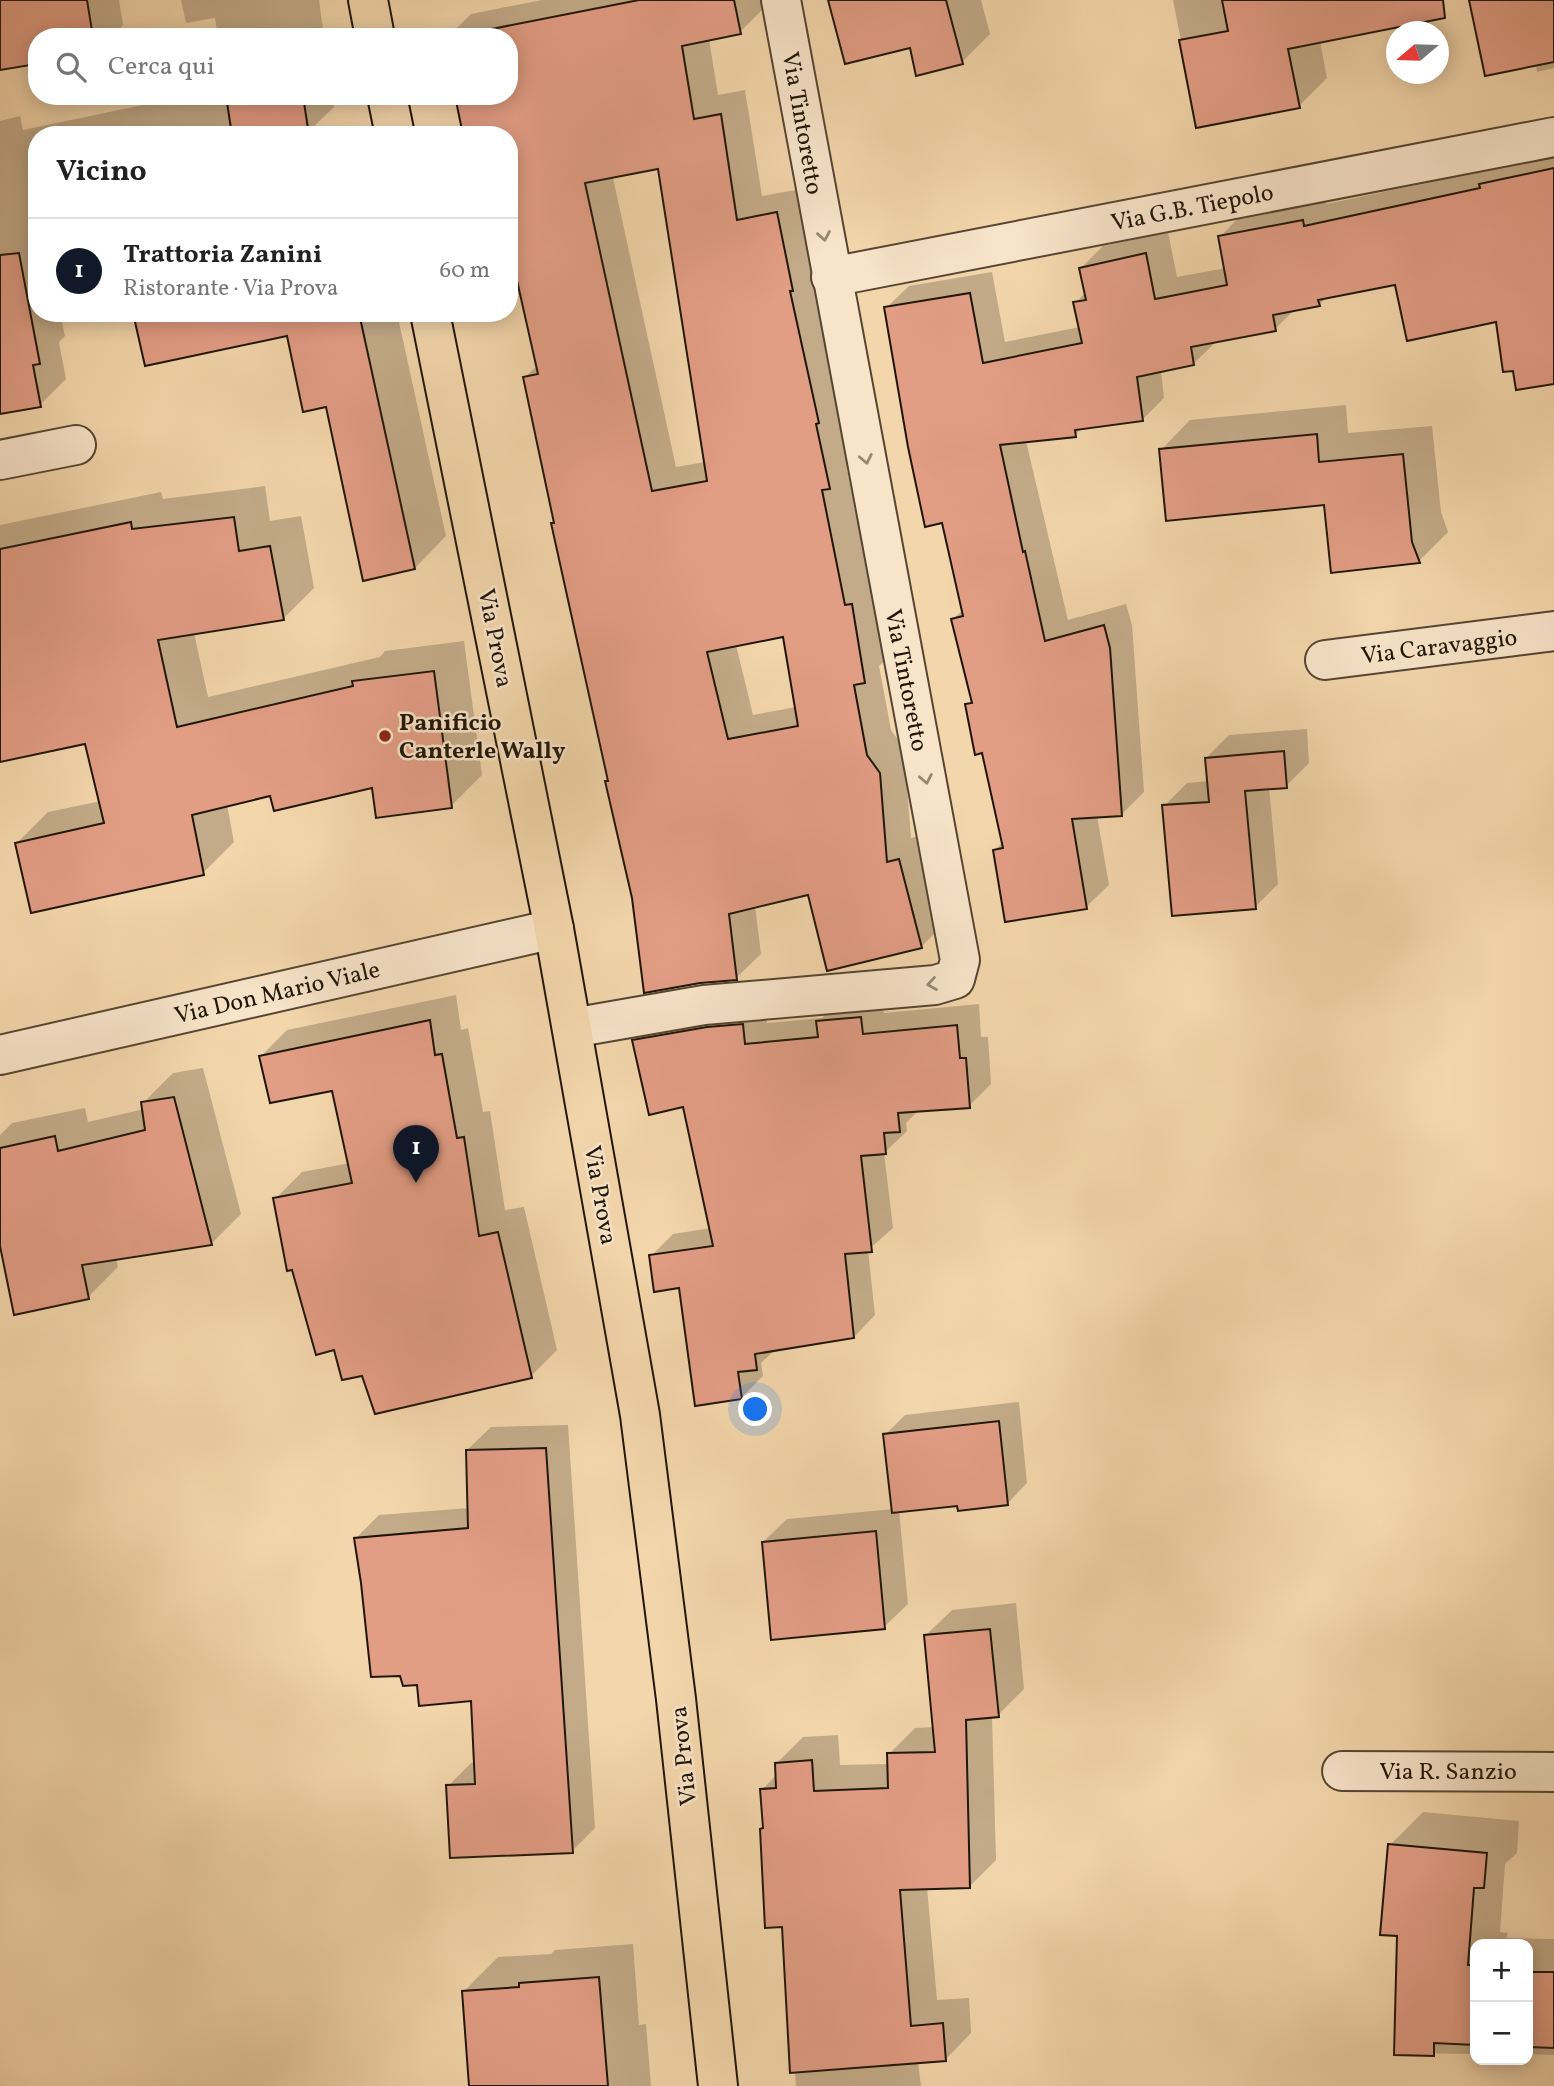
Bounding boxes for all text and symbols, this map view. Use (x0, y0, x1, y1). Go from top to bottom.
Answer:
north arrow (1386, 21, 1449, 84)
search box (28, 28, 518, 105)
icon: search (52, 48, 90, 86)
text: Cerca qui (108, 49, 215, 85)
street label: Via Tintoretto (772, 49, 830, 197)
text: Vicino (56, 151, 147, 193)
street label: Via G.B. Tiepolo (1108, 177, 1277, 241)
one-way arrow (815, 230, 830, 242)
text: Trattoria Zanini (123, 237, 322, 273)
text: 1 (74, 255, 84, 287)
text: 60 m (440, 255, 490, 287)
text: Ristorante · Via Prova (123, 273, 338, 305)
one-way arrow (857, 453, 872, 465)
street label: Via Prova (468, 586, 520, 691)
street label: Via Tintoretto (875, 606, 936, 755)
street label: Via Caravaggio (1359, 622, 1519, 674)
place label: Panificio Canterle Wally (399, 707, 566, 769)
marker: Panificio Canterle Wally (377, 728, 393, 744)
one-way arrow (918, 773, 933, 785)
street label: Via Don Mario Viale (171, 954, 384, 1034)
one-way arrow (926, 976, 938, 991)
pin: 1 (393, 1125, 439, 1183)
street label: Via Prova (574, 1143, 624, 1248)
your location (738, 1392, 772, 1426)
street label: Via Prova (663, 1704, 707, 1807)
street label: Via R. Sanzio (1379, 1756, 1517, 1790)
map controls (1470, 1939, 1533, 2065)
button: + (1470, 1939, 1533, 2002)
button: − (1470, 2002, 1533, 2065)

